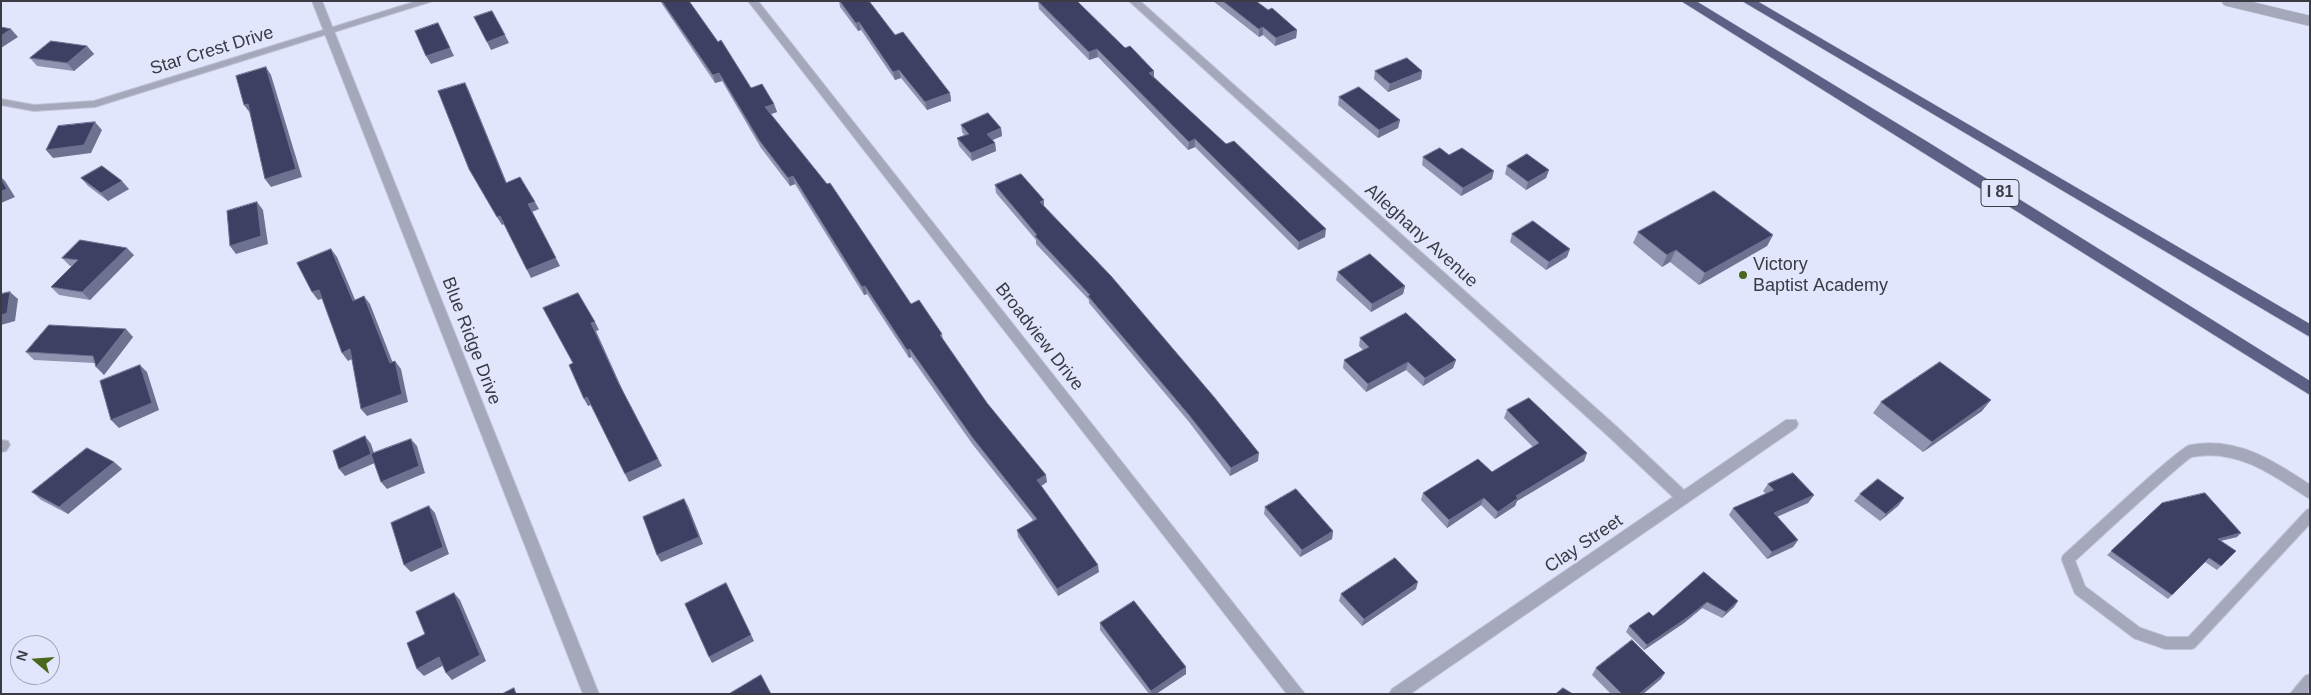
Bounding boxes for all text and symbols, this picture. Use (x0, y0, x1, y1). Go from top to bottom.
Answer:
street label: Star Crest Drive (148, 22, 276, 80)
street label: Alleghany Avenue (1360, 180, 1482, 292)
road number: I 81 (1981, 180, 2019, 207)
place label: Victory Baptist Academy (1753, 254, 1888, 296)
marker: Victory Baptist Academy (1737, 269, 1749, 281)
street label: Blue Ridge Drive (437, 274, 505, 408)
street label: Broadview Drive (990, 279, 1088, 395)
street label: Clay Street (1541, 510, 1627, 578)
north arrow (10, 635, 60, 685)
text: N (13, 648, 31, 663)

